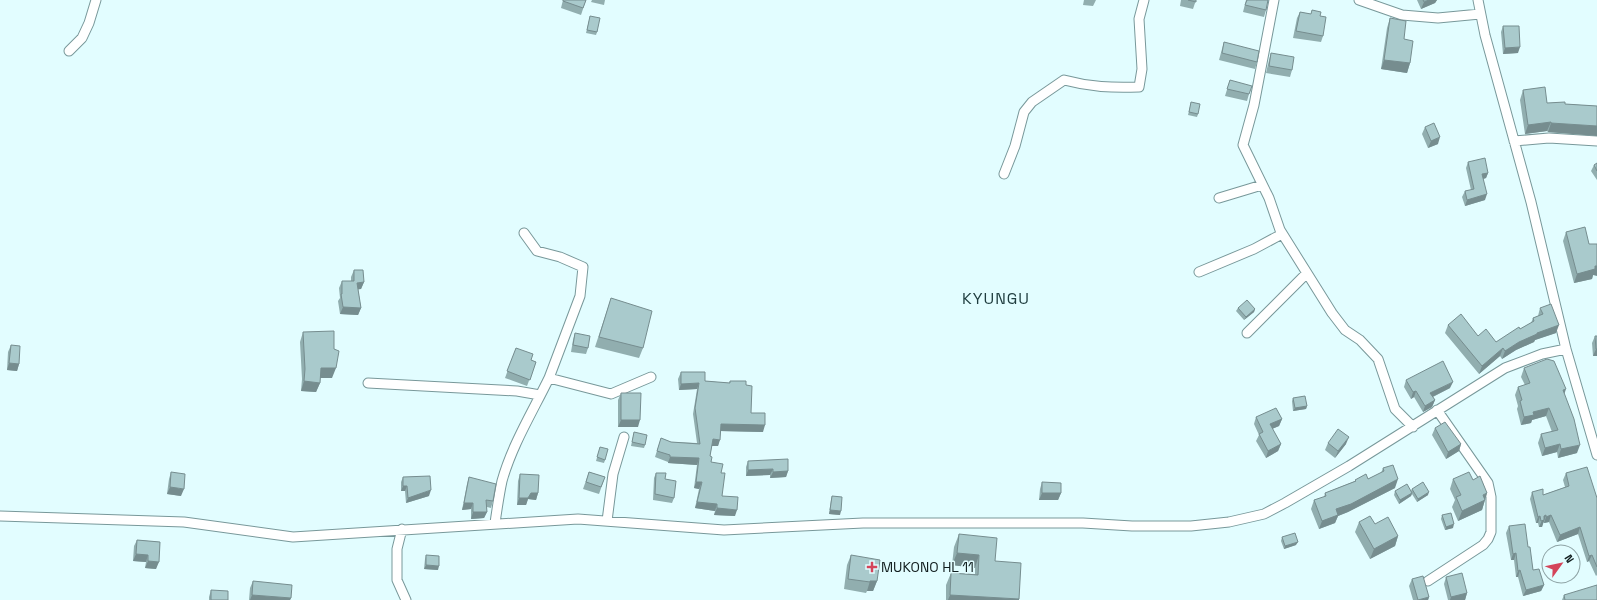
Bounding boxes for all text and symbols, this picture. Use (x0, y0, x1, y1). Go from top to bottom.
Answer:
district label: KYUNGU (962, 288, 1030, 309)
north arrow (1541, 544, 1581, 584)
text: N (1562, 552, 1577, 565)
place label: MUKONO HL 11 (881, 558, 974, 576)
marker: MUKONO HL 11 (866, 561, 878, 573)

